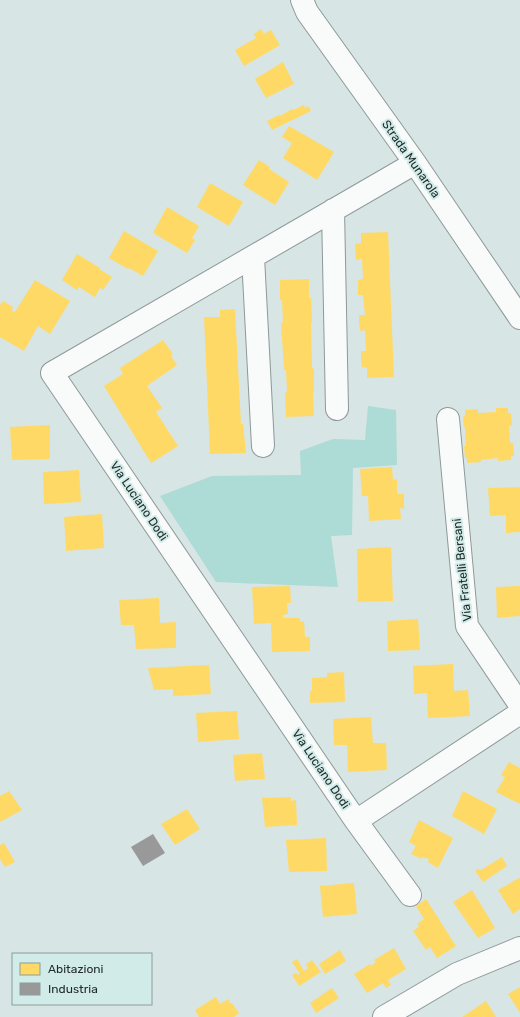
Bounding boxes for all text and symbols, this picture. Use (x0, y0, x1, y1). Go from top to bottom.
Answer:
street label: Strada Munarola (379, 118, 443, 200)
street label: Via Luciano Dodi (107, 459, 171, 543)
street label: Via Fratelli Bersani (450, 518, 474, 622)
street label: Via Luciano Dodi (289, 727, 353, 811)
legend (12, 953, 152, 1005)
text: Abitazioni (48, 962, 104, 976)
text: Industria (48, 982, 98, 996)

